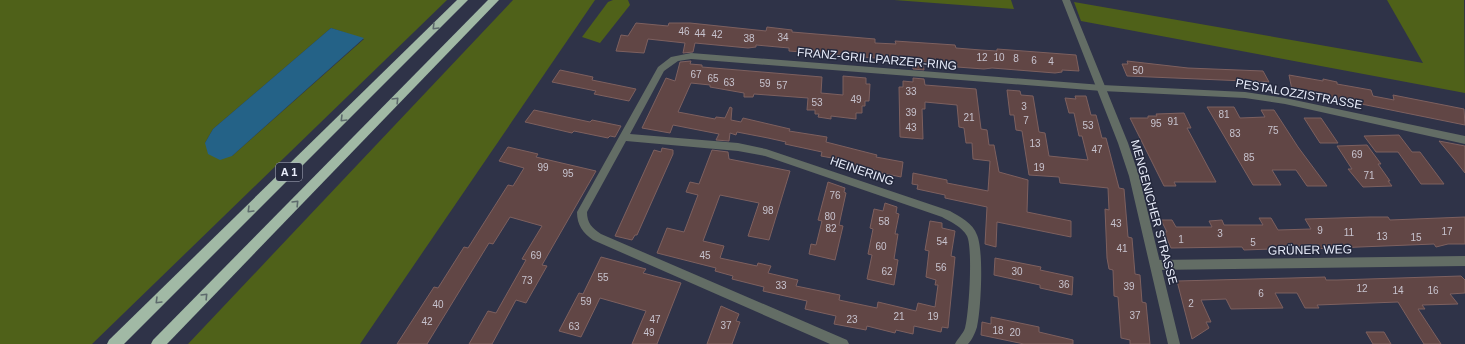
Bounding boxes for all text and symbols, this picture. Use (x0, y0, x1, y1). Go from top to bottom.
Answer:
one-way arrow (432, 22, 440, 30)
house number: 46 (678, 26, 690, 37)
house number: 44 (694, 28, 706, 39)
house number: 42 (711, 29, 723, 40)
house number: 34 (777, 32, 789, 43)
house number: 38 (743, 33, 755, 44)
street label: FRANZ-GRILLPARZER-RING (796, 45, 958, 73)
house number: 12 (976, 52, 988, 63)
house number: 10 (993, 52, 1005, 63)
house number: 8 (1013, 53, 1019, 64)
house number: 6 (1031, 55, 1037, 66)
house number: 4 (1048, 56, 1054, 67)
house number: 50 (1132, 65, 1144, 76)
house number: 67 (690, 69, 702, 80)
house number: 65 (707, 73, 719, 84)
street label: PESTALOZZISTRASSE (1235, 76, 1363, 112)
house number: 63 (723, 77, 735, 88)
house number: 59 (759, 78, 771, 89)
house number: 57 (776, 80, 788, 91)
house number: 33 (905, 86, 917, 97)
house number: 49 (850, 94, 862, 105)
one-way arrow (392, 97, 399, 105)
house number: 53 (811, 97, 823, 108)
house number: 3 (1021, 101, 1027, 112)
house number: 39 (905, 107, 917, 118)
house number: 81 (1218, 109, 1230, 120)
house number: 21 (963, 112, 975, 123)
one-way arrow (340, 114, 348, 122)
house number: 7 (1023, 115, 1029, 126)
house number: 91 (1167, 116, 1179, 127)
house number: 95 (1150, 118, 1162, 129)
house number: 53 (1082, 120, 1094, 131)
house number: 43 (905, 122, 917, 133)
house number: 75 (1267, 125, 1279, 136)
house number: 83 (1229, 128, 1241, 139)
house number: 13 (1029, 138, 1041, 149)
street label: MENGENICHER STRASSE (1128, 138, 1180, 286)
house number: 47 (1091, 144, 1103, 155)
house number: 69 (1351, 149, 1363, 160)
house number: 85 (1243, 152, 1255, 163)
street label: HEINERING (828, 154, 896, 188)
house number: 99 (537, 162, 549, 173)
house number: 19 (1033, 162, 1045, 173)
road number: A 1 (276, 163, 302, 181)
house number: 95 (562, 168, 574, 179)
house number: 71 (1363, 170, 1375, 181)
house number: 76 (829, 190, 841, 201)
one-way arrow (291, 200, 299, 208)
one-way arrow (247, 205, 255, 213)
house number: 98 (762, 205, 774, 216)
house number: 80 (824, 211, 836, 222)
house number: 58 (878, 216, 890, 227)
house number: 43 (1110, 218, 1122, 229)
house number: 82 (825, 223, 837, 234)
house number: 9 (1317, 225, 1323, 236)
house number: 17 (1441, 226, 1453, 237)
house number: 11 (1344, 227, 1355, 238)
house number: 3 (1217, 228, 1223, 239)
house number: 13 (1376, 231, 1388, 242)
house number: 15 (1410, 232, 1422, 243)
house number: 1 (1178, 234, 1184, 245)
house number: 54 (936, 236, 948, 247)
house number: 5 (1250, 237, 1256, 248)
house number: 60 (875, 241, 887, 252)
street label: GRÜNER WEG (1268, 242, 1352, 258)
house number: 41 (1116, 243, 1128, 254)
house number: 69 (530, 250, 542, 261)
house number: 45 (699, 250, 711, 261)
house number: 56 (935, 262, 947, 273)
house number: 62 (881, 266, 893, 277)
house number: 30 (1011, 266, 1023, 277)
house number: 55 (597, 272, 609, 283)
house number: 73 (521, 275, 533, 286)
house number: 36 (1058, 279, 1070, 290)
house number: 33 (775, 280, 787, 291)
house number: 39 (1123, 281, 1135, 292)
house number: 12 (1356, 283, 1368, 294)
house number: 14 (1392, 285, 1404, 296)
house number: 16 (1427, 285, 1439, 296)
house number: 6 (1258, 288, 1264, 299)
one-way arrow (200, 293, 208, 301)
one-way arrow (155, 296, 162, 304)
house number: 59 (580, 296, 592, 307)
house number: 2 (1188, 298, 1194, 309)
house number: 40 (432, 299, 444, 310)
house number: 37 (1129, 310, 1141, 321)
house number: 21 (893, 311, 905, 322)
house number: 19 (927, 311, 939, 322)
house number: 47 (649, 314, 661, 325)
house number: 23 (846, 314, 858, 325)
house number: 42 (421, 316, 433, 327)
house number: 37 (720, 320, 732, 331)
house number: 63 (568, 321, 580, 332)
house number: 18 (992, 325, 1004, 336)
house number: 49 (643, 327, 655, 338)
house number: 20 (1009, 327, 1021, 338)

